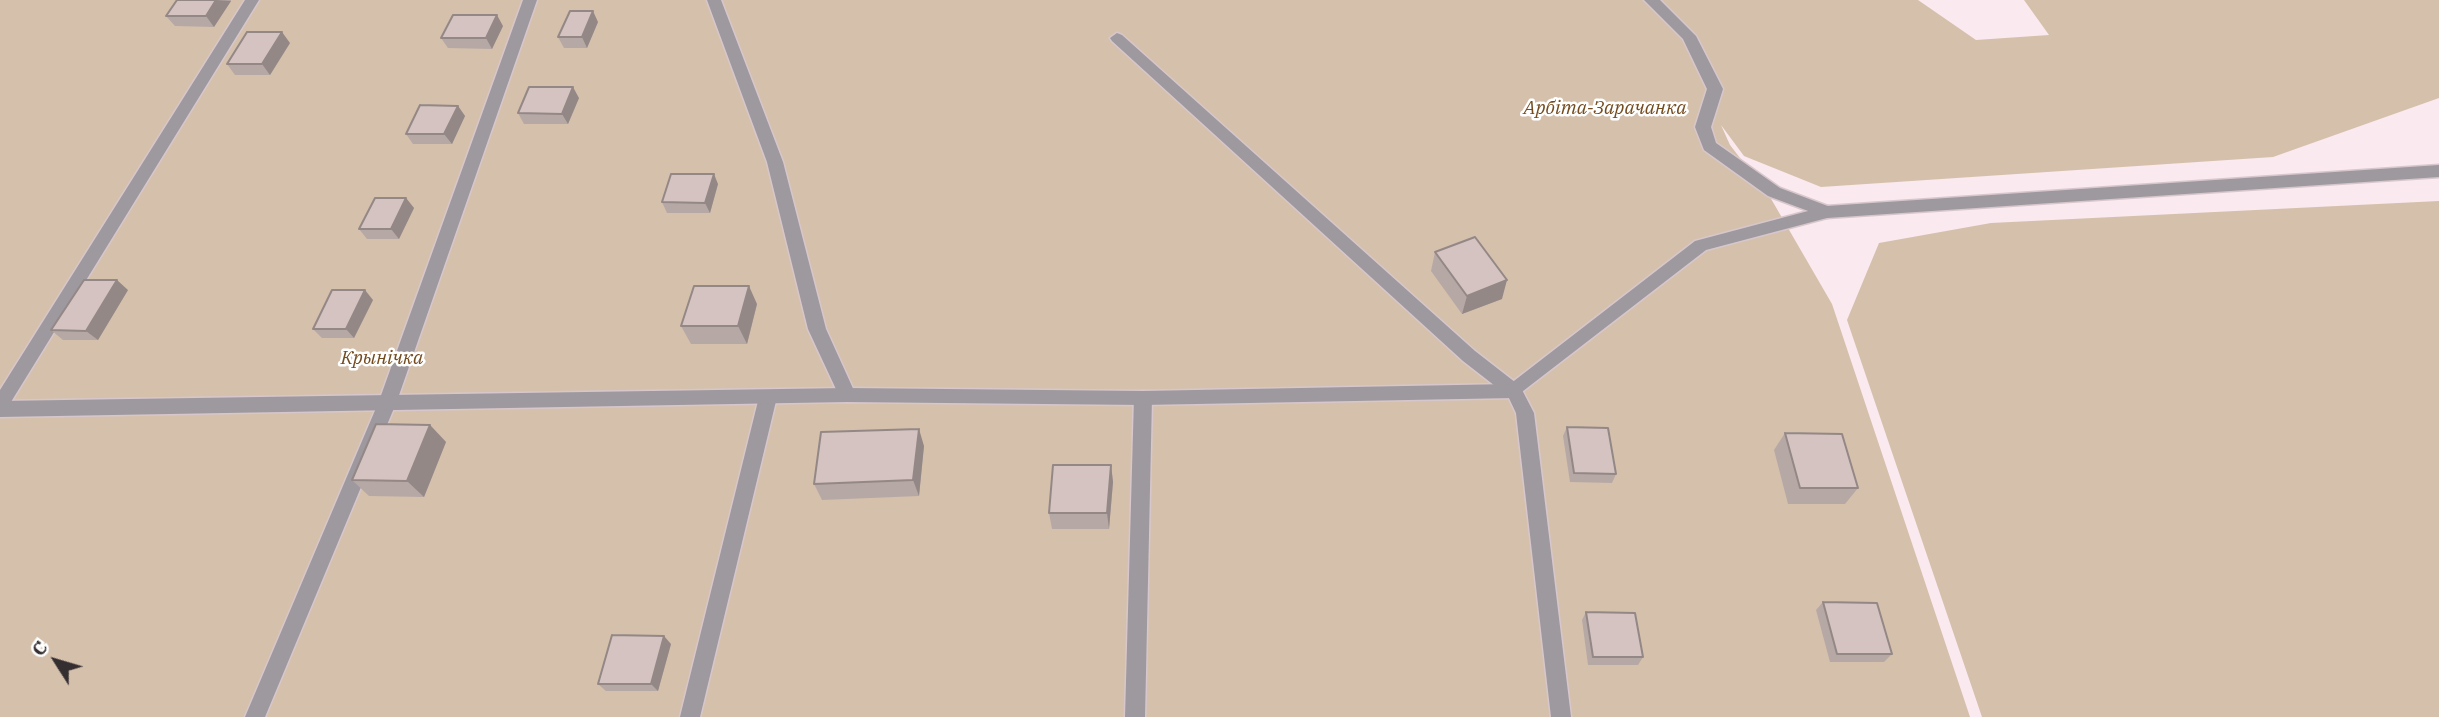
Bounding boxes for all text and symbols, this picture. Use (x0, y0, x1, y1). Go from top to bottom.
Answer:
park label: Арбіта-Зарачанка (1523, 98, 1687, 120)
park label: Крынічка (341, 348, 423, 370)
north arrow (21, 626, 91, 696)
text: С (26, 636, 53, 661)

